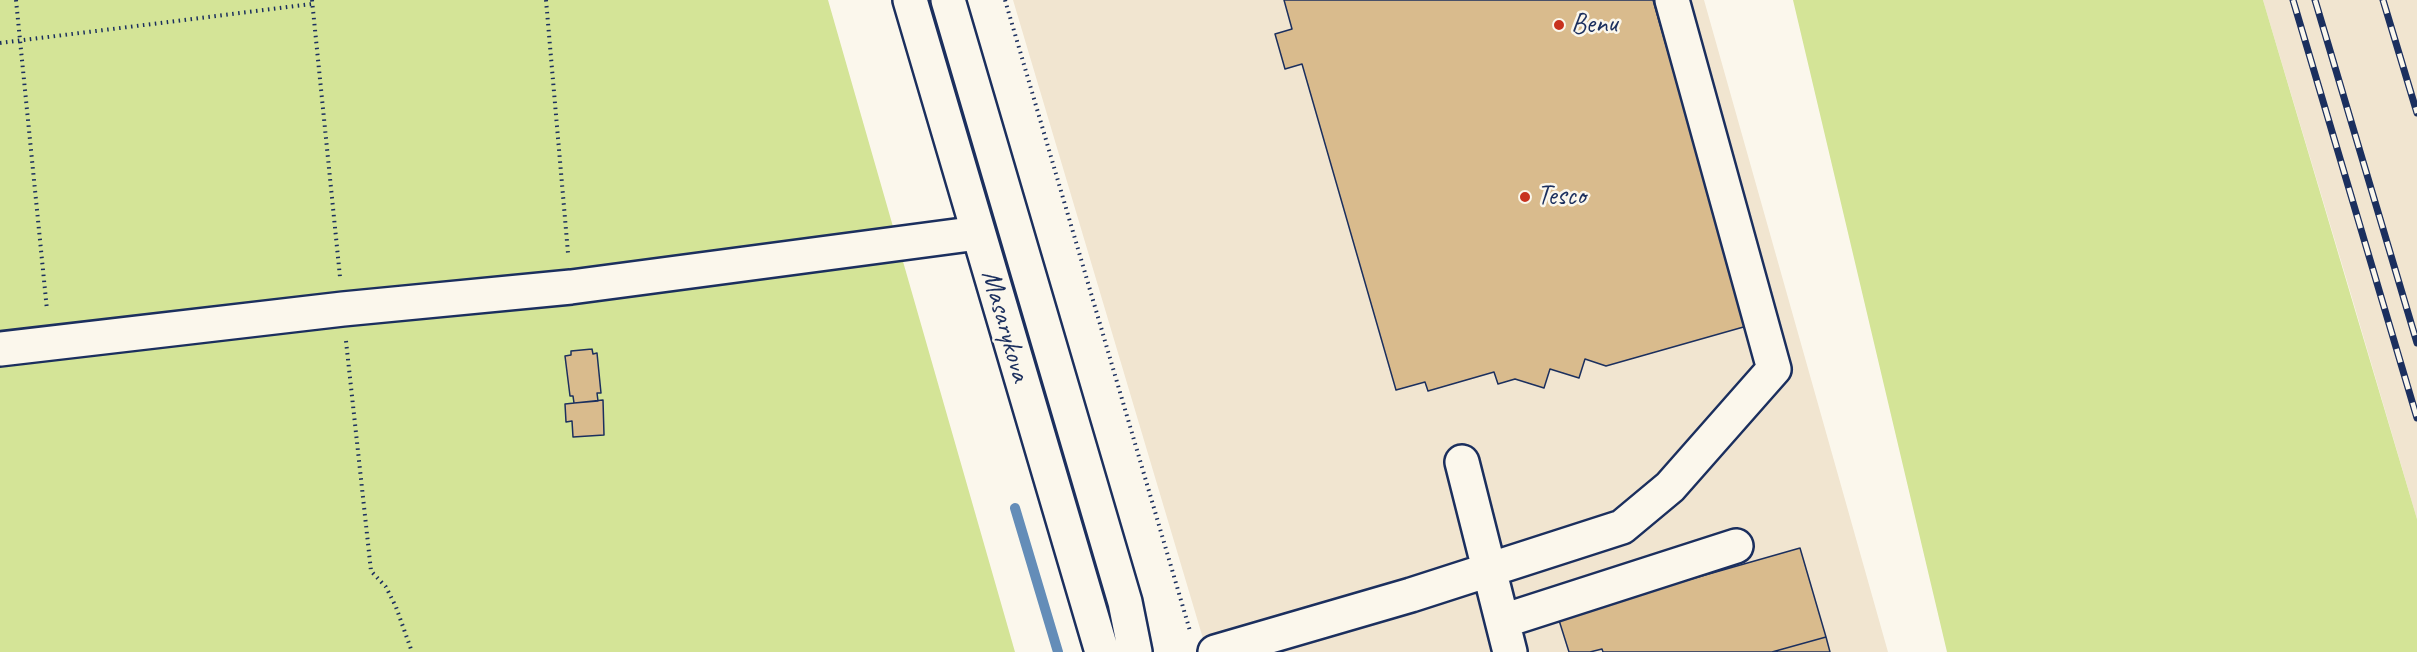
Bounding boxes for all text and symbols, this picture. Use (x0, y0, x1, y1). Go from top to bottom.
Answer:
place label: Benu (1571, 8, 1618, 42)
marker: Benu (1552, 18, 1566, 32)
place label: Tesco (1537, 180, 1586, 214)
marker: Tesco (1518, 190, 1532, 204)
street label: Masarykova (973, 266, 1037, 386)

